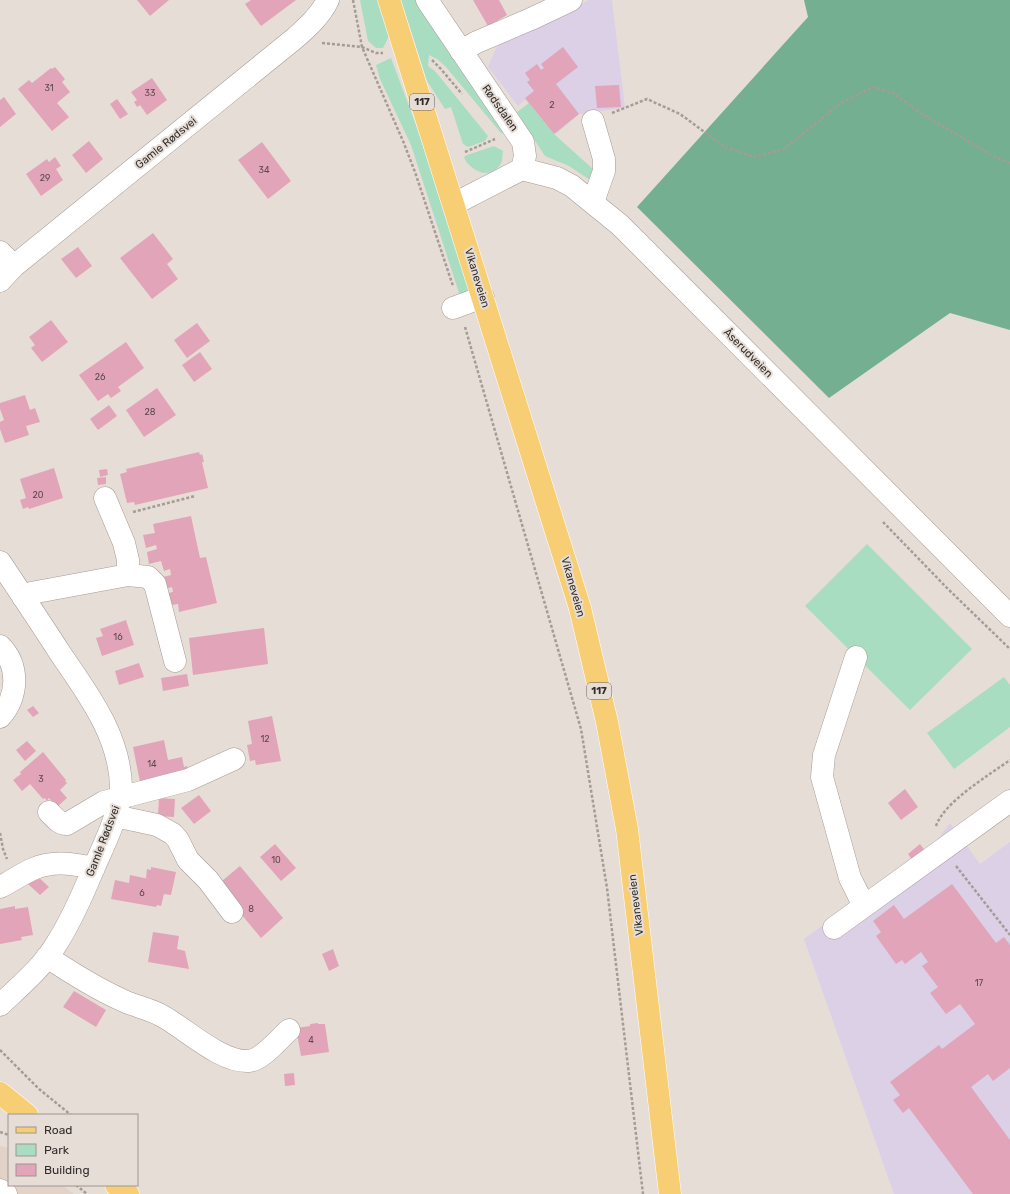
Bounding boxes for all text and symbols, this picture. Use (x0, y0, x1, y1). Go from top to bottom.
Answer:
street label: Rødsdalen (479, 82, 521, 134)
house number: 31 (44, 83, 54, 93)
house number: 33 (145, 88, 155, 98)
road number: 117 (410, 94, 434, 110)
house number: 2 (549, 100, 555, 110)
street label: Gamle Rødsvei (133, 114, 199, 172)
house number: 34 (259, 165, 270, 175)
house number: 29 (40, 173, 50, 183)
street label: Vikaneveien (462, 247, 492, 309)
street label: Åserudveien (721, 326, 775, 380)
house number: 26 (95, 372, 106, 382)
house number: 28 (144, 407, 156, 417)
house number: 20 (33, 490, 44, 500)
street label: Vikaneveien (558, 556, 588, 618)
house number: 16 (113, 632, 123, 642)
road number: 117 (587, 683, 611, 699)
house number: 12 (260, 734, 270, 744)
house number: 14 (147, 759, 157, 769)
house number: 3 (38, 774, 44, 784)
street label: Gamle Rødsvei (83, 804, 123, 878)
house number: 10 (271, 855, 281, 865)
street label: Vikaneveien (626, 874, 646, 936)
house number: 6 (139, 888, 145, 898)
house number: 8 (248, 904, 254, 914)
house number: 17 (975, 978, 984, 988)
house number: 4 (308, 1035, 314, 1045)
legend (8, 1114, 138, 1186)
text: Road (44, 1123, 72, 1137)
text: Park (44, 1143, 70, 1157)
text: Building (44, 1163, 90, 1177)

